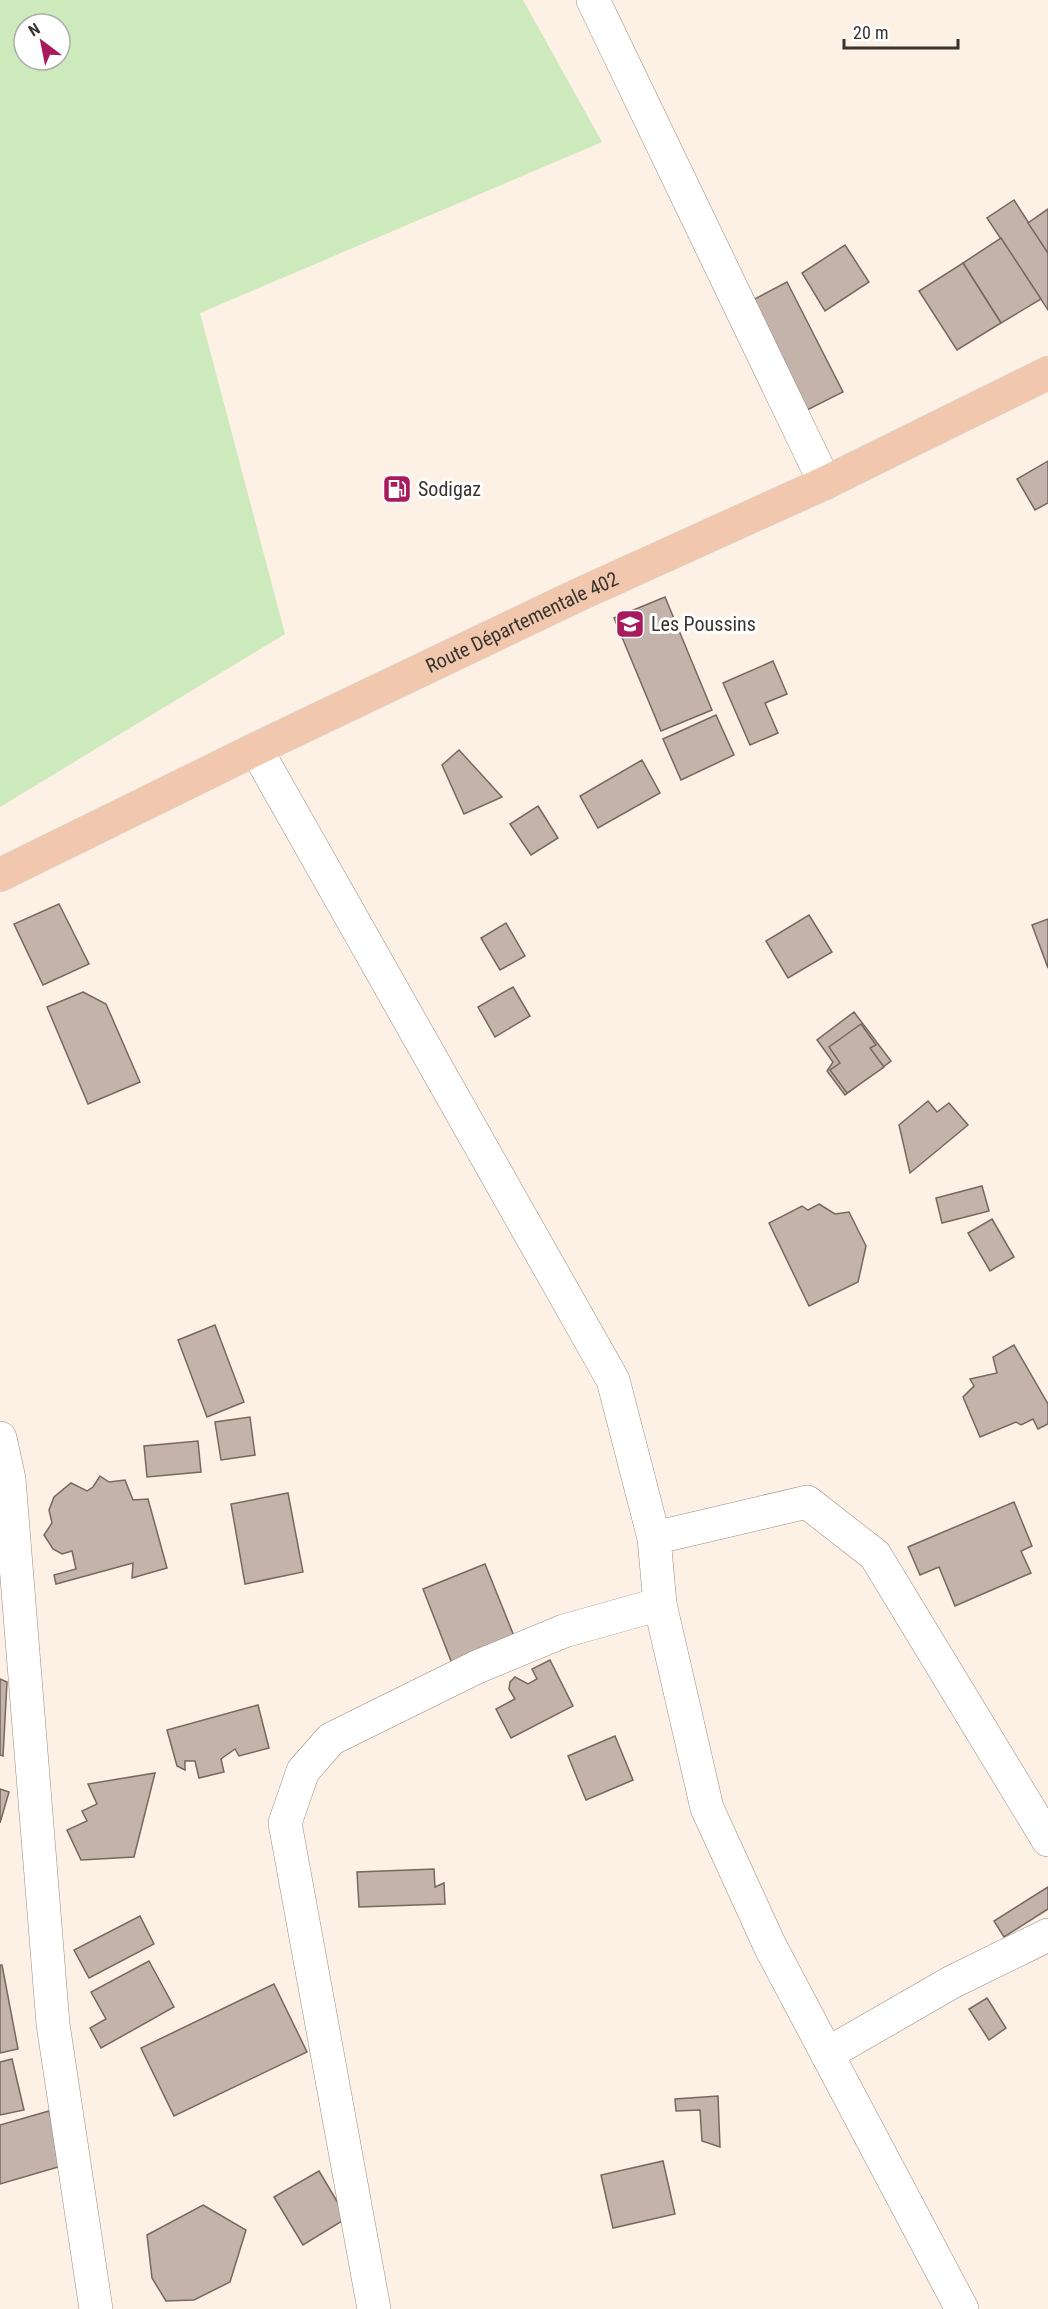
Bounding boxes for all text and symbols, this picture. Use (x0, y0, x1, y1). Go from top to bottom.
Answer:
north arrow (12, 12, 72, 72)
scale bar (844, 12, 958, 50)
text: N (25, 19, 44, 40)
text: 20 m (853, 22, 888, 43)
fuel station icon: Sodigaz (381, 473, 413, 505)
place label: Sodigaz (418, 477, 481, 501)
street label: Route Départementale 402 (422, 566, 622, 678)
school or university icon: Les Poussins (614, 608, 646, 640)
place label: Les Poussins (651, 612, 756, 636)

